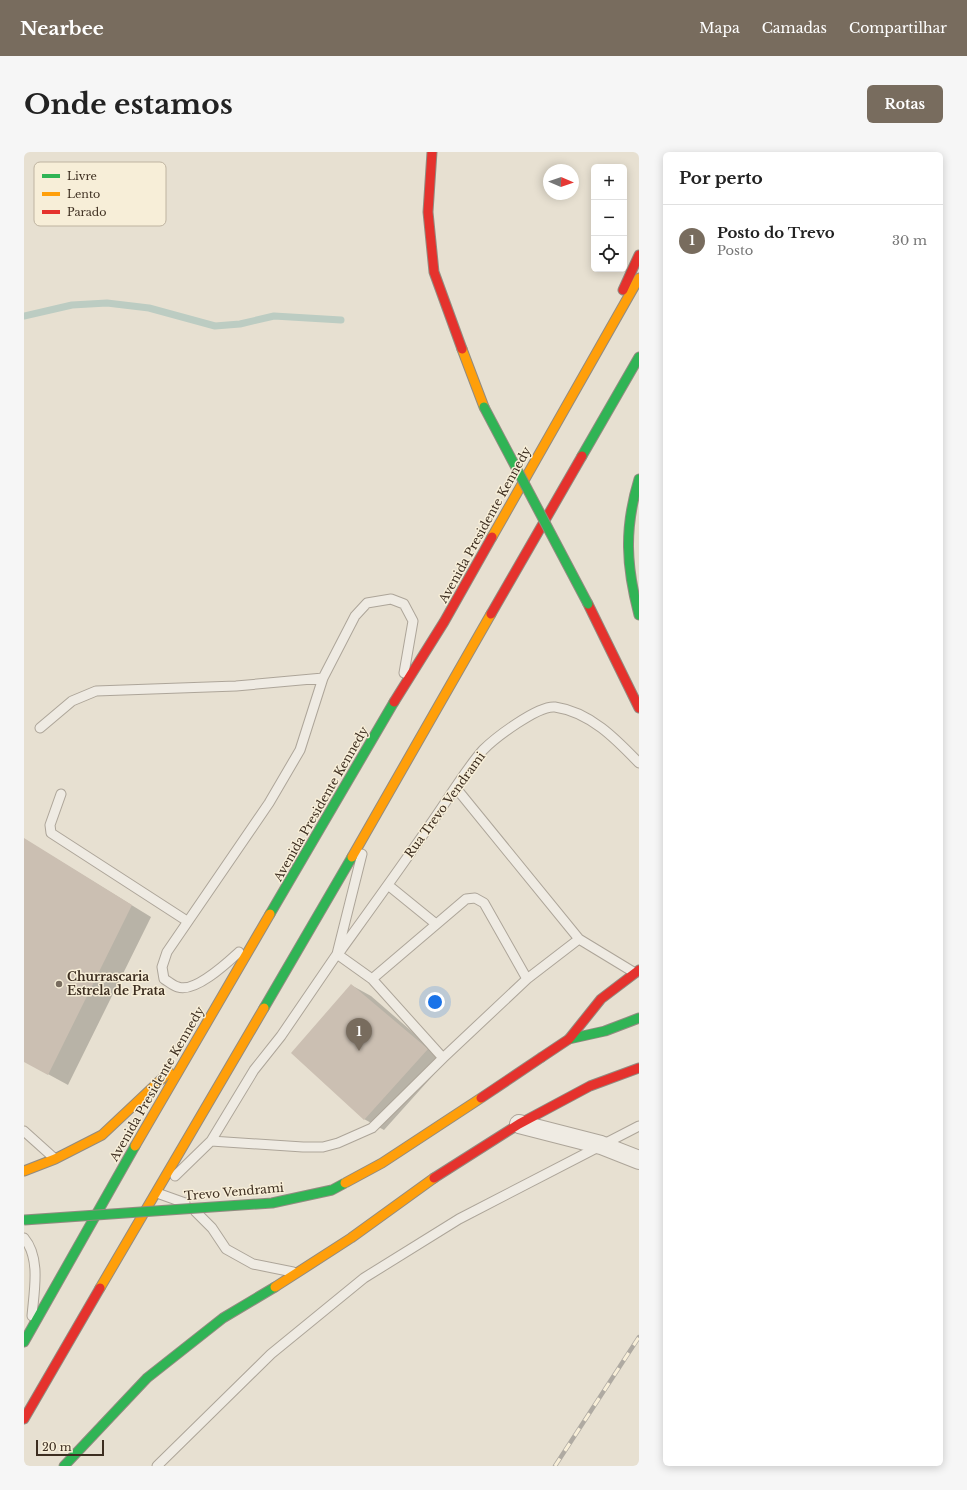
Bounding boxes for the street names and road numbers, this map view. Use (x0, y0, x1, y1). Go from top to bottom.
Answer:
street label: Avenida Presidente Kennedy (435, 444, 534, 606)
street label: Avenida Presidente Kennedy (269, 723, 371, 885)
street label: Rua Trevo Vendrami (401, 749, 488, 860)
street label: Avenida Presidente Kennedy (105, 1003, 207, 1165)
street label: Trevo Vendrami (184, 1180, 284, 1203)

